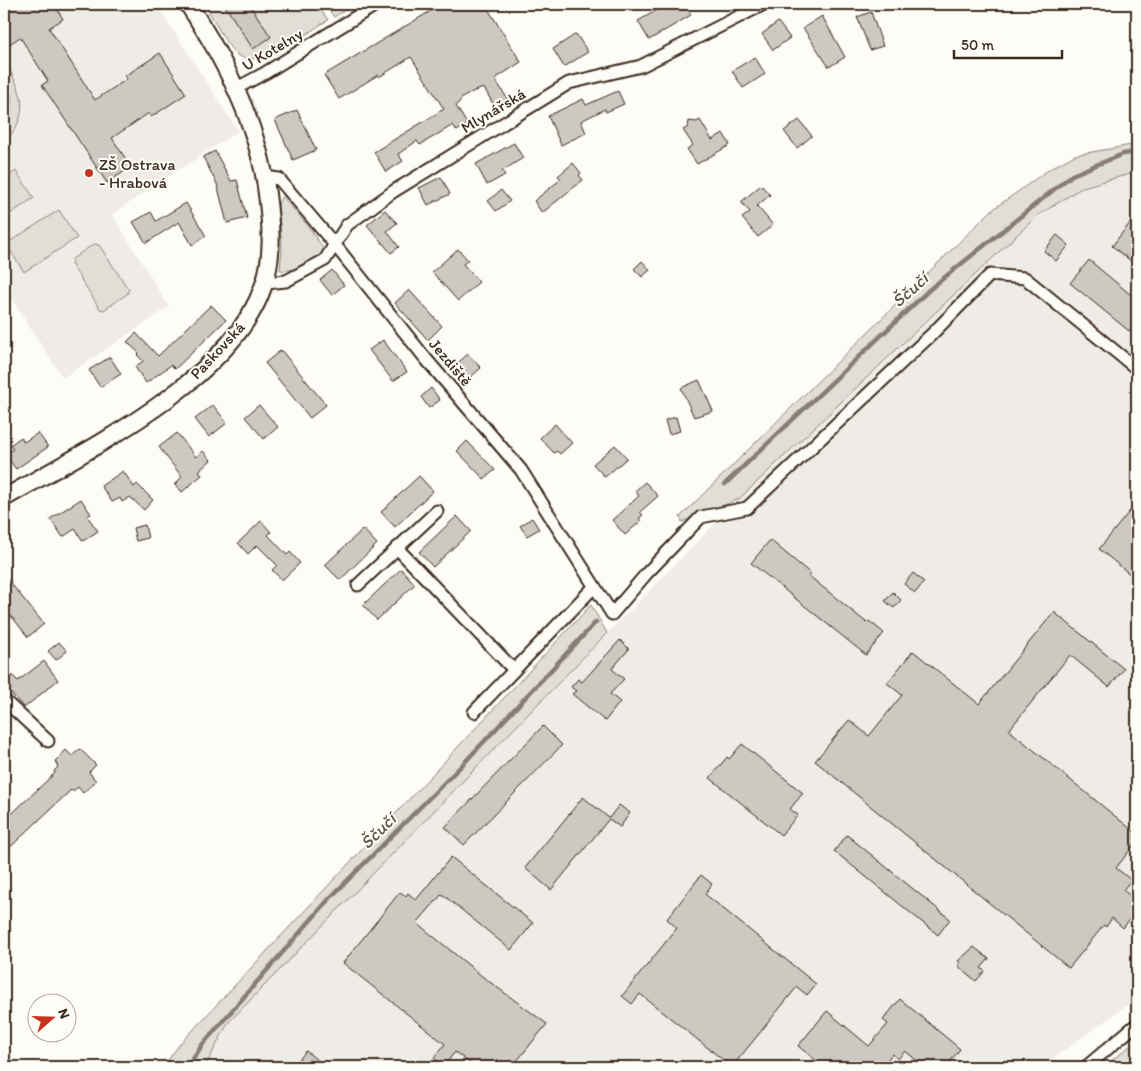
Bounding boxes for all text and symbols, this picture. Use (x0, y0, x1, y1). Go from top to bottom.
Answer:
street label: U Kotelny (239, 24, 306, 75)
scale bar (954, 28, 1061, 60)
text: 50 m (961, 36, 994, 54)
street label: Mlynářská (458, 83, 530, 137)
place label: ZŠ Ostrava - Hrabová (99, 155, 175, 192)
marker: ZŠ Ostrava - Hrabová (83, 167, 95, 179)
water label: Ščučí (887, 266, 935, 312)
street label: Paskovská (186, 317, 249, 383)
street label: Jezdiště (425, 335, 476, 390)
water label: Ščučí (356, 806, 403, 853)
north arrow (28, 994, 78, 1044)
text: N (54, 1006, 73, 1021)

